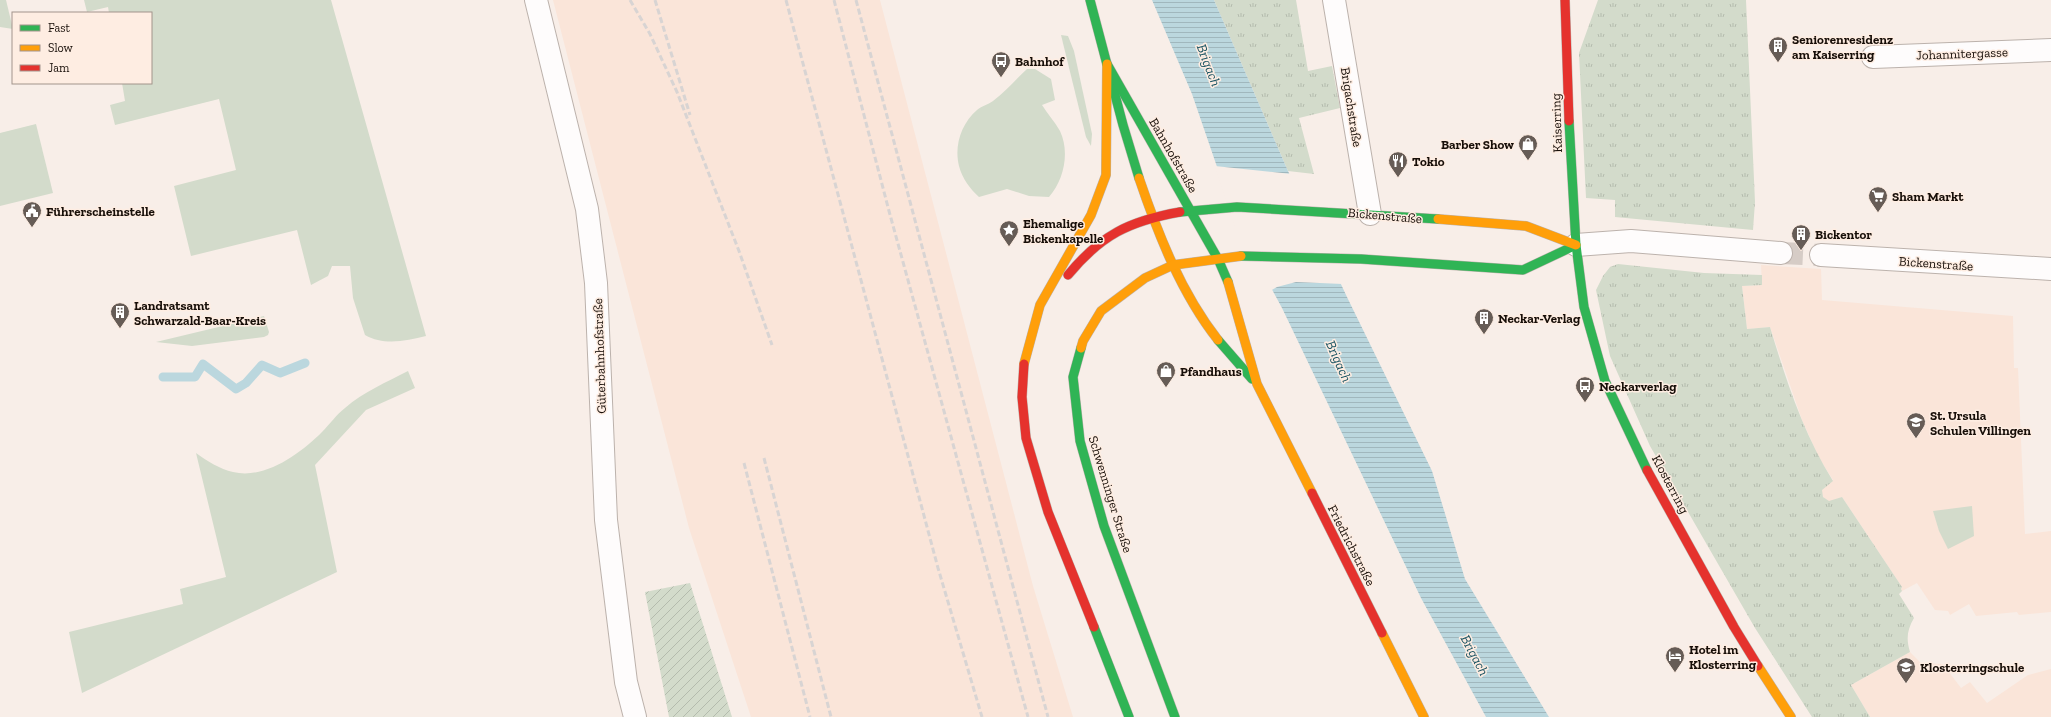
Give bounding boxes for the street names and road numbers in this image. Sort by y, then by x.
street label: Johannitergasse [1916,44,2008,63]
street label: Brigachstraße [1338,66,1365,148]
street label: Kaiserring [1548,93,1565,153]
street label: Bahnhofstraße [1146,115,1201,195]
street label: Bickenstraße [1347,205,1423,226]
street label: Bickenstraße [1898,253,1974,274]
street label: Güterbahnhofstraße [590,298,609,414]
street label: Schwenninger Straße [1086,434,1135,554]
street label: Klosterring [1649,452,1692,516]
street label: Friedrichstraße [1325,502,1378,588]

